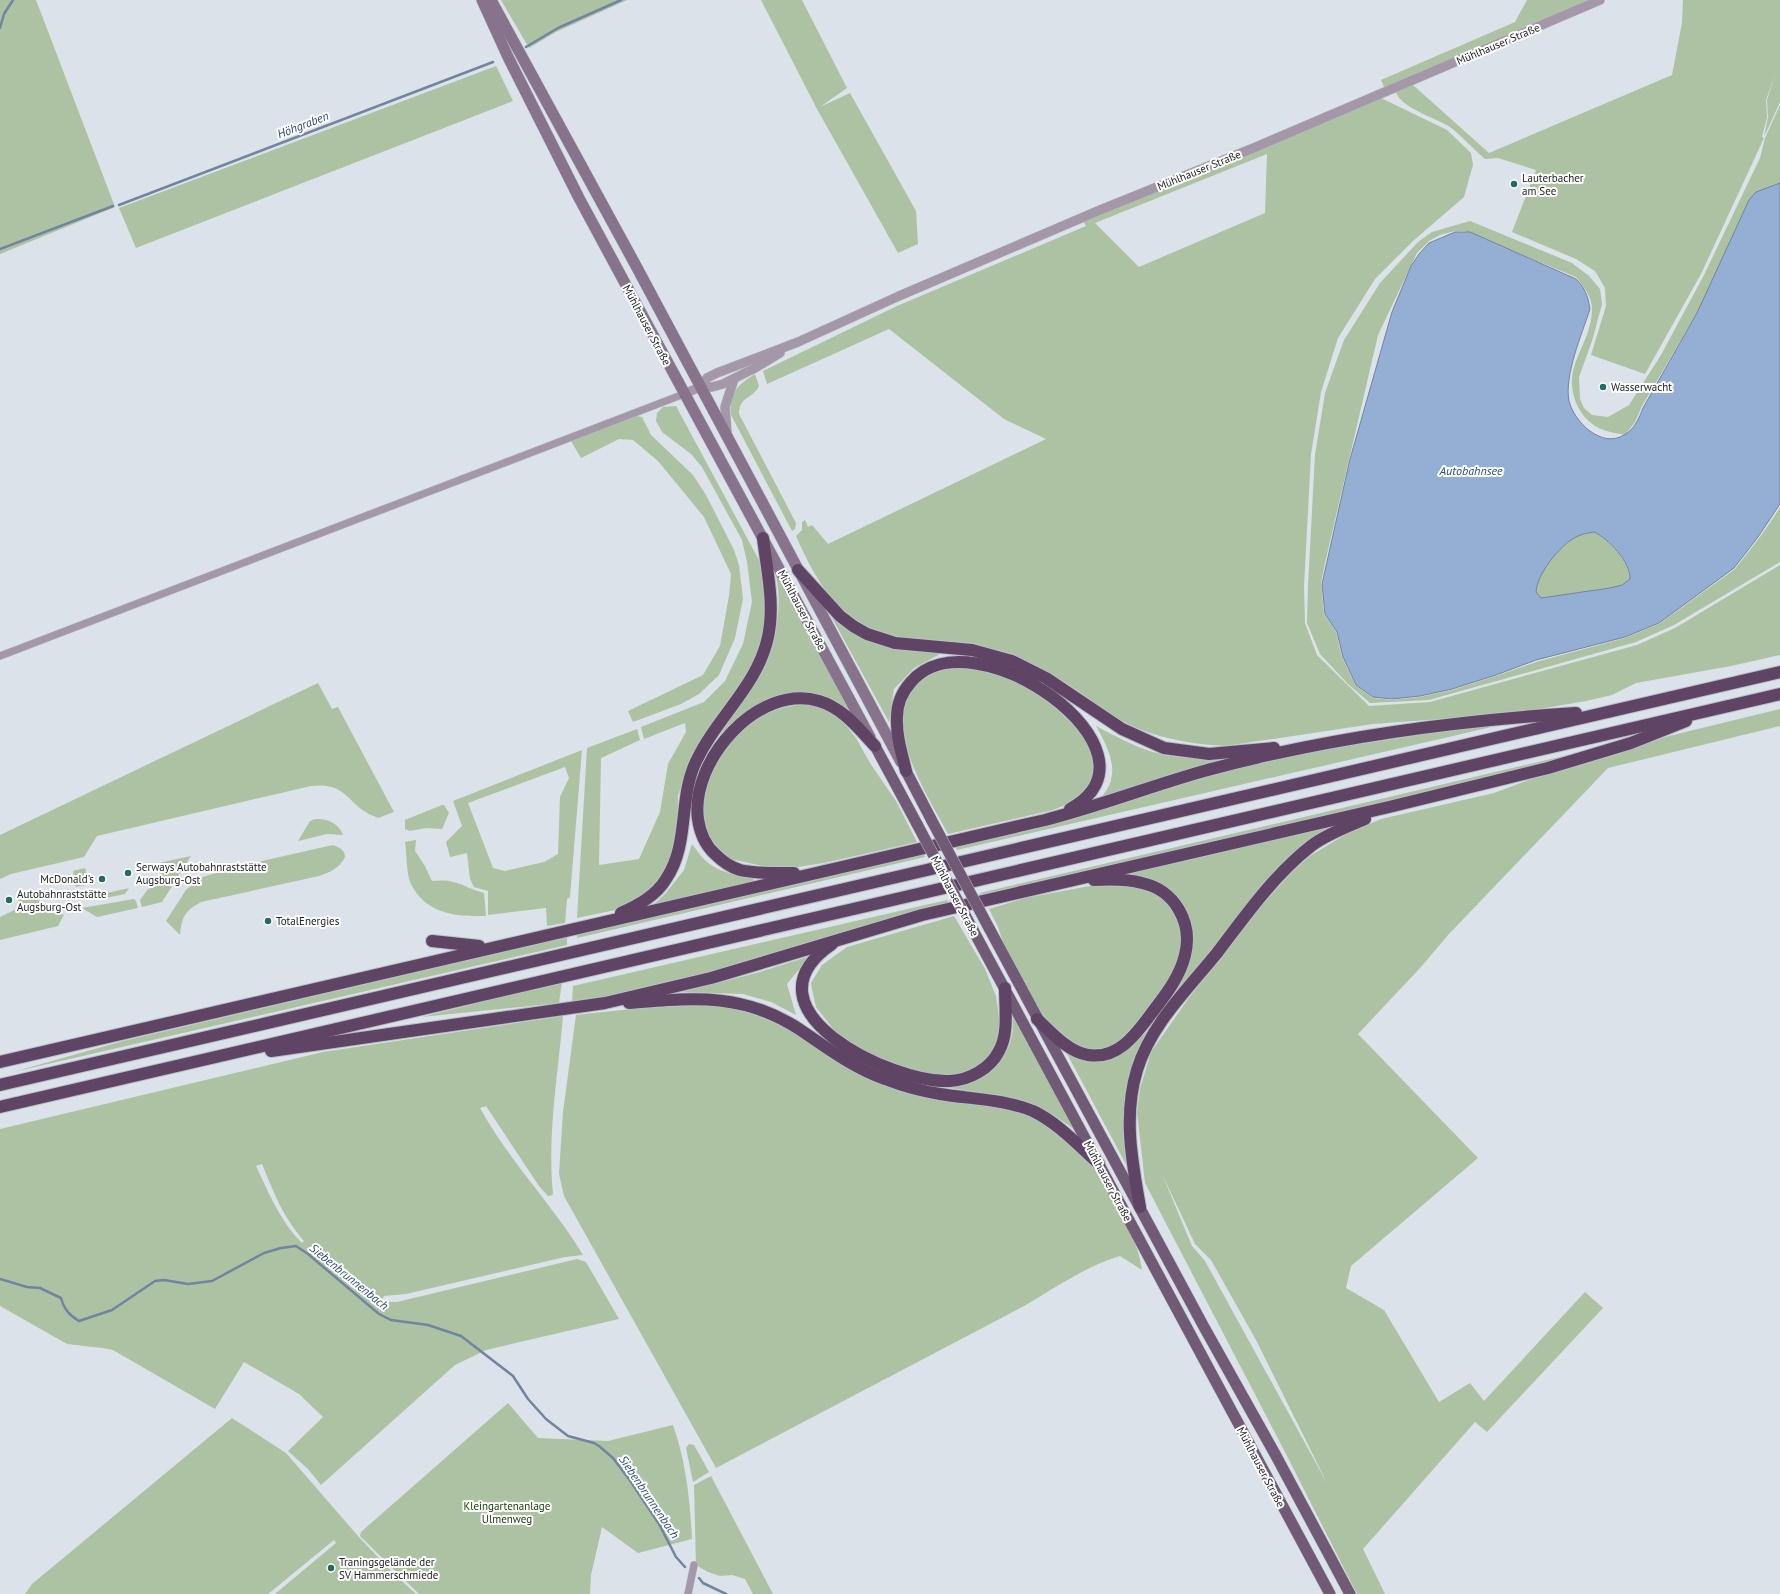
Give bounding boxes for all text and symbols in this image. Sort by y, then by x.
street label: Mühlhauser Straße [1454,20,1542,68]
water label: Höhgraben [275,108,331,141]
street label: Mühlhauser Straße [1155,147,1243,193]
place label: Lauterbacher am See [1522,171,1584,198]
marker: Lauterbacher am See [1509,179,1519,189]
street label: Mühlhauser Straße [620,282,674,368]
place label: Wasserwacht [1611,380,1672,394]
marker: Wasserwacht [1598,382,1608,392]
water label: Autobahnsee [1438,463,1503,478]
street label: Mühlhauser Straße [775,567,829,653]
street label: Mühlhauser Straße [928,853,982,939]
place label: Serways Autobahnraststätte Augsburg-Ost [136,860,267,887]
marker: Serways Autobahnraststätte Augsburg-Ost [123,868,133,878]
place label: McDonald's [40,872,94,886]
marker: McDonald's [97,874,107,884]
place label: Autobahnraststätte Augsburg-Ost [17,887,107,914]
marker: Autobahnraststätte Augsburg-Ost [4,895,14,905]
place label: TotalEnergies [276,914,340,928]
marker: TotalEnergies [263,916,273,926]
street label: Mühlhauser Straße [1081,1138,1135,1224]
water label: Siebenbrunnenbach [307,1240,392,1313]
street label: Mühlhauser Straße [1234,1424,1288,1510]
water label: Siebenbrunnenbach [616,1452,683,1541]
park label: Kleingartenanlage Ulmenweg [464,1499,551,1526]
place label: Traningsgelände der SV Hammerschmiede [339,1555,439,1582]
marker: Traningsgelände der SV Hammerschmiede [326,1563,336,1573]

